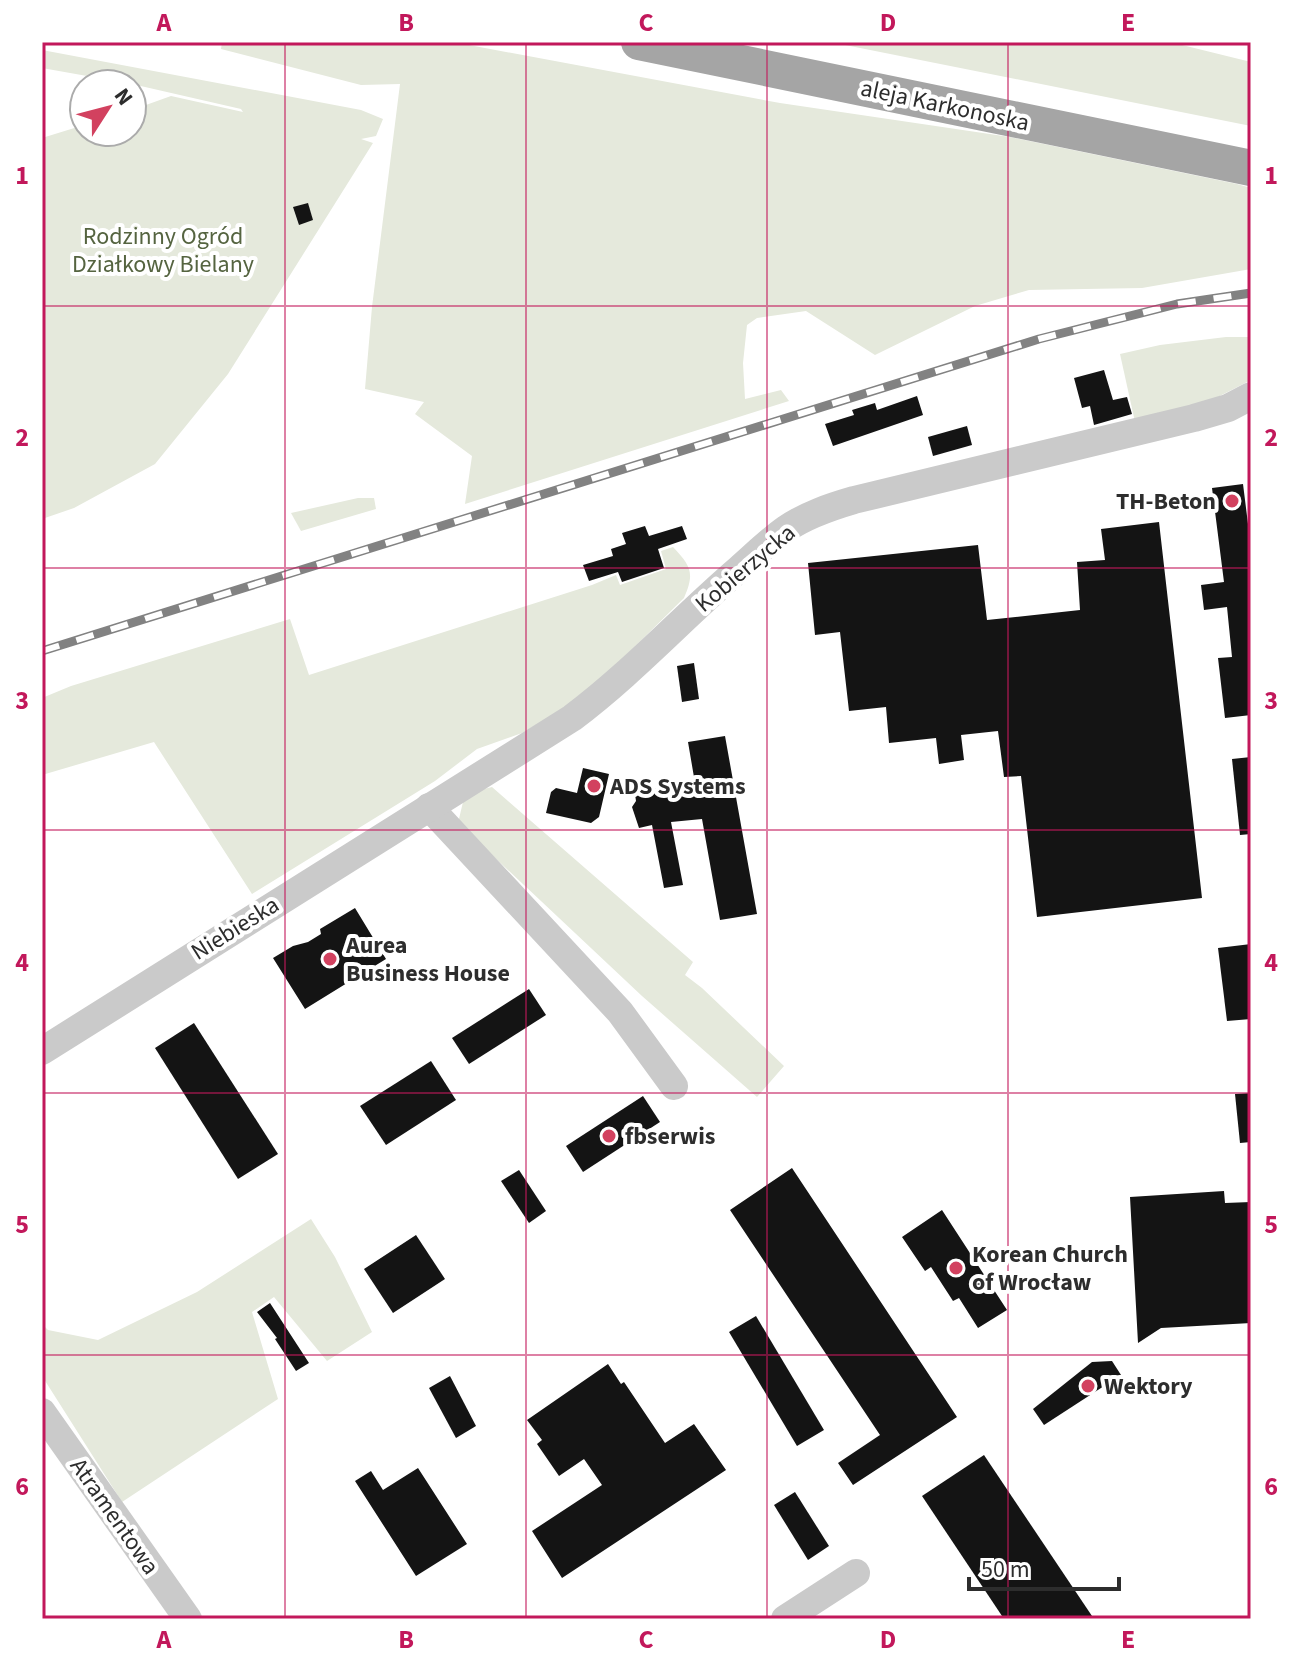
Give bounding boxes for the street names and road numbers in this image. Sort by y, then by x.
street label: aleja Karkonoska [857,71,1032,140]
street label: Kobierzycka [687,516,803,621]
street label: Niebieska [184,888,286,969]
street label: Atramentowa [61,1451,168,1582]

